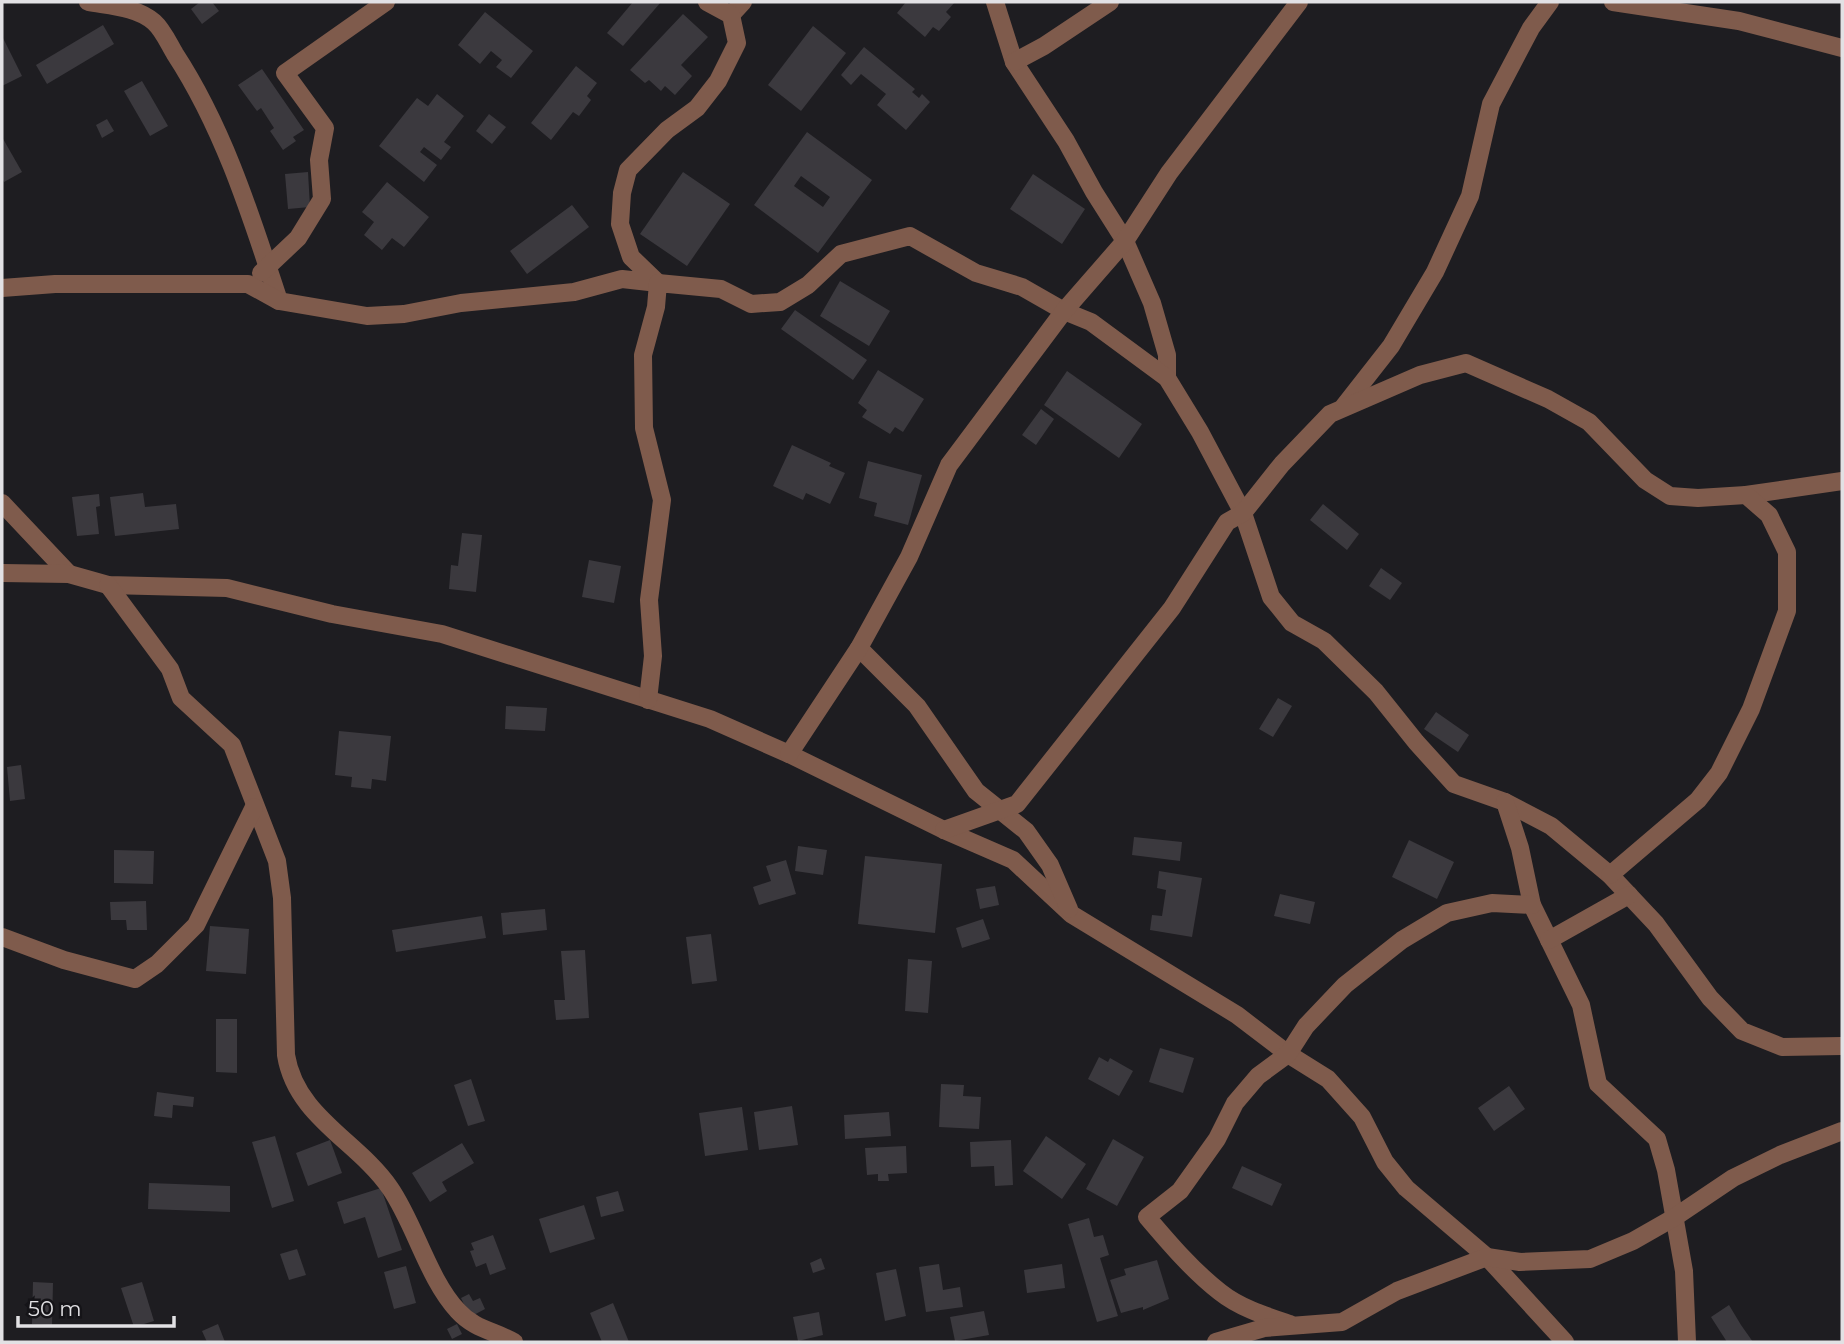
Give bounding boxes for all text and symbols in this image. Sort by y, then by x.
scale bar [18,1284,173,1328]
text: 50 m [28,1296,82,1321]

